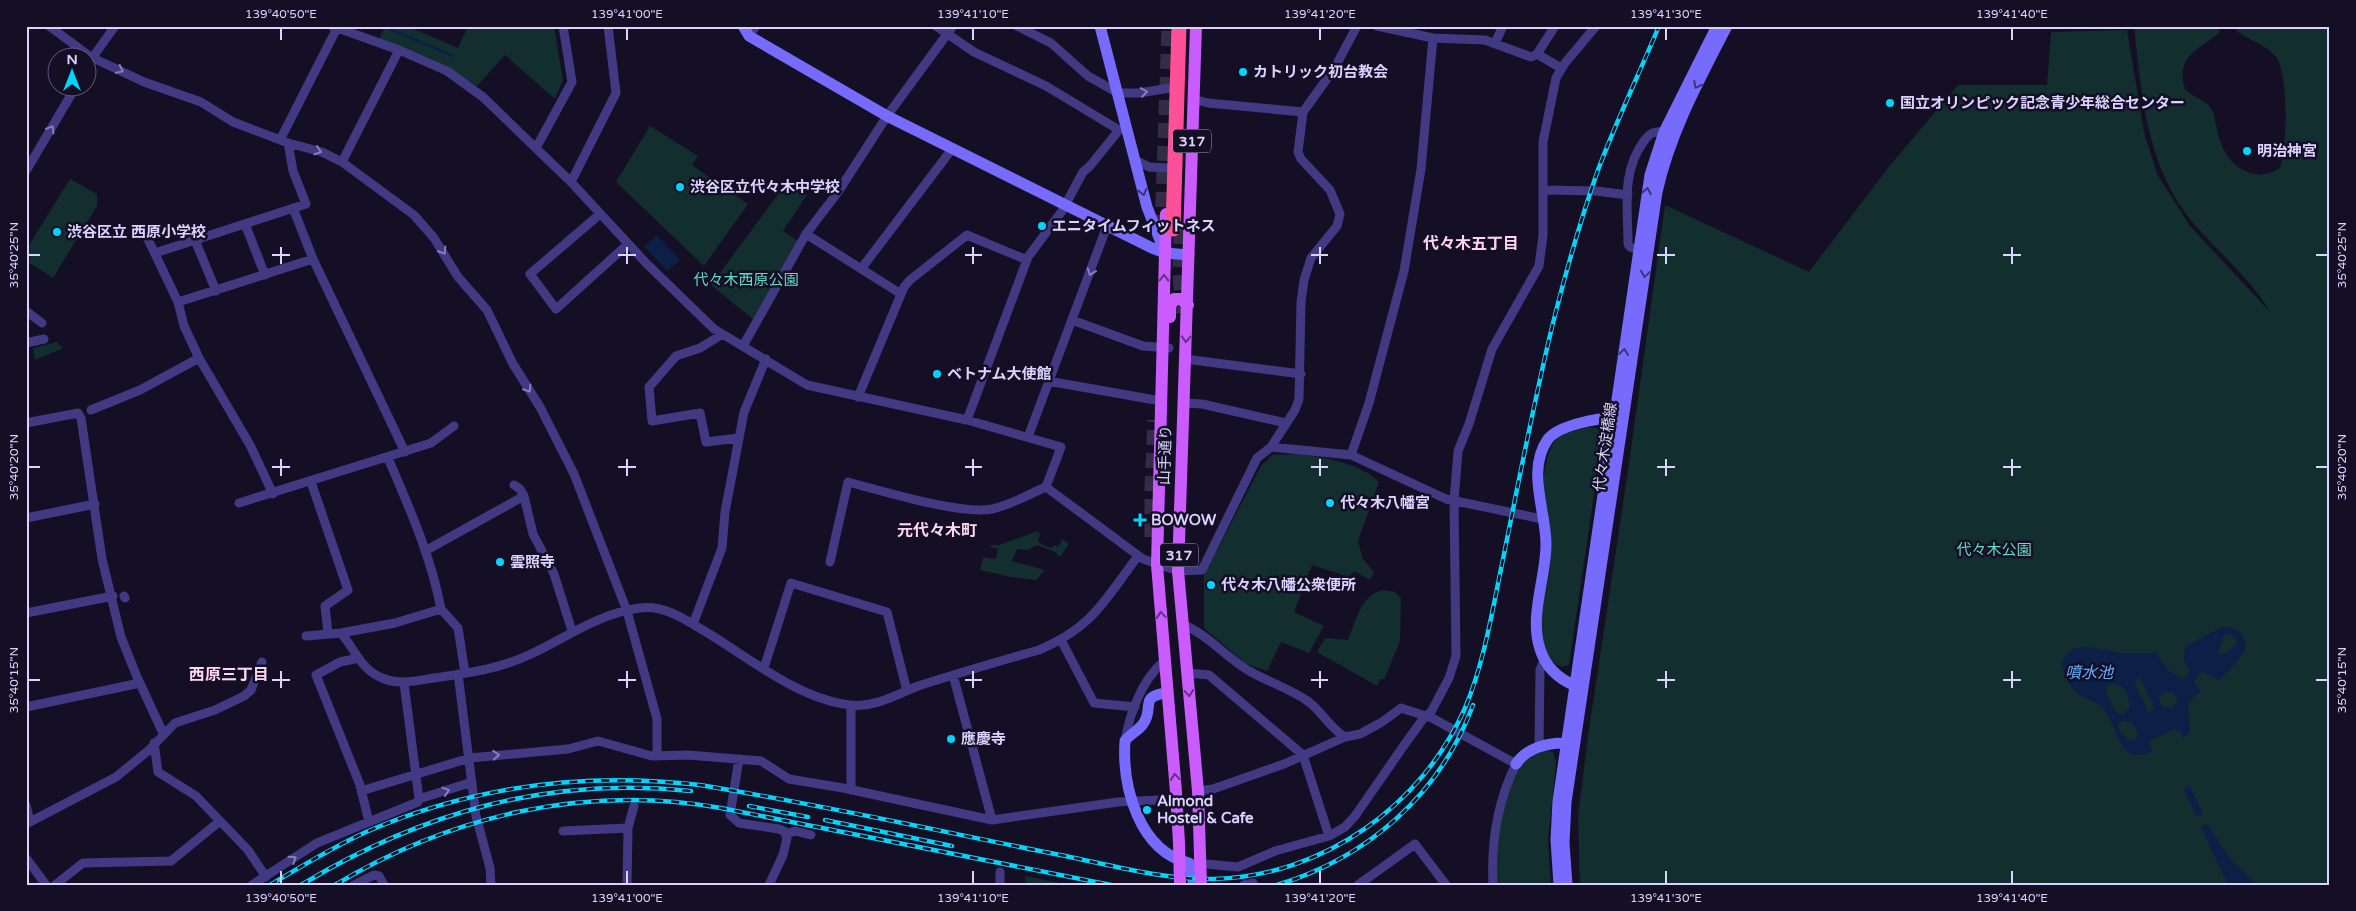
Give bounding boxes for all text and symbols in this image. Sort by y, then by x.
text: 139°40'50"E [245,7,317,21]
text: 139°41'00"E [591,7,663,21]
text: 139°41'10"E [937,7,1009,21]
text: 139°41'20"E [1284,7,1356,21]
text: 139°41'30"E [1630,7,1702,21]
text: 139°41'40"E [1976,7,2048,21]
north arrow [48,48,98,98]
text: N [66,51,78,68]
place label: カトリック初台教会 [1253,63,1388,81]
one-way arrow [114,64,123,74]
marker: カトリック初台教会 [1237,66,1249,78]
one-way arrow [1693,80,1703,89]
one-way arrow [1141,87,1149,98]
place label: 国立オリンピック記念青少年総合センター [1900,94,2185,112]
marker: 国立オリンピック記念青少年総合センター [1884,97,1896,109]
one-way arrow [45,126,55,135]
road number: 317 [1173,130,1211,152]
place label: 明治神宮 [2257,142,2317,160]
marker: 明治神宮 [2241,145,2253,157]
one-way arrow [313,146,322,156]
place label: 渋谷区立代々木中学校 [690,178,840,196]
marker: 渋谷区立代々木中学校 [674,181,686,193]
one-way arrow [1642,187,1652,196]
one-way arrow [1137,188,1148,196]
place label: エニタイムフィットネス [1052,217,1216,235]
marker: エニタイムフィットネス [1036,220,1048,232]
text: 35°40'25"N [7,222,21,288]
text: 35°40'25"N [2335,222,2349,288]
place label: 渋谷区立 西原小学校 [67,223,206,241]
marker: 渋谷区立 西原小学校 [51,226,63,238]
district label: 代々木五丁目 [1423,234,1519,254]
one-way arrow [437,245,446,255]
one-way arrow [1087,267,1097,276]
one-way arrow [1640,270,1651,278]
park label: 代々木西原公園 [693,271,799,289]
one-way arrow [1159,274,1169,282]
one-way arrow [1181,335,1192,343]
one-way arrow [1618,348,1629,356]
place label: ベトナム大使館 [947,365,1052,383]
marker: ベトナム大使館 [931,368,943,380]
one-way arrow [522,383,531,392]
street label: 代々木淀橋線 [1590,401,1620,493]
street label: 山手通り [1155,425,1175,485]
text: 35°40'20"N [7,434,21,500]
text: 35°40'20"N [2335,434,2349,500]
place label: 代々木八幡宮 [1340,494,1430,512]
marker: 代々木八幡宮 [1324,497,1336,509]
place label: BOWOW [1151,511,1217,529]
marker: BOWOW [1133,513,1147,527]
district label: 元代々木町 [897,521,977,541]
park label: 代々木公園 [1956,541,2032,559]
road number: 317 [1160,544,1198,566]
place label: 雲照寺 [510,553,555,571]
marker: 雲照寺 [494,556,506,568]
place label: 代々木八幡公衆便所 [1221,576,1356,594]
marker: 代々木八幡公衆便所 [1205,579,1217,591]
one-way arrow [1155,611,1166,619]
text: 35°40'15"N [7,647,21,713]
text: 35°40'15"N [2335,647,2349,713]
water label: 噴水池 [2065,663,2115,683]
district label: 西原三丁目 [189,665,269,685]
one-way arrow [1183,689,1194,697]
place label: 應慶寺 [961,730,1006,748]
marker: 應慶寺 [945,733,957,745]
one-way arrow [492,750,500,761]
one-way arrow [1170,773,1181,781]
one-way arrow [441,786,450,796]
place label: Almond Hostel & Cafe [1157,792,1254,827]
marker: Almond Hostel & Cafe [1141,804,1153,816]
one-way arrow [288,856,297,865]
text: 139°40'50"E [245,891,317,905]
text: 139°41'00"E [591,891,663,905]
text: 139°41'10"E [937,891,1009,905]
text: 139°41'20"E [1284,891,1356,905]
text: 139°41'30"E [1630,891,1702,905]
text: 139°41'40"E [1976,891,2048,905]

